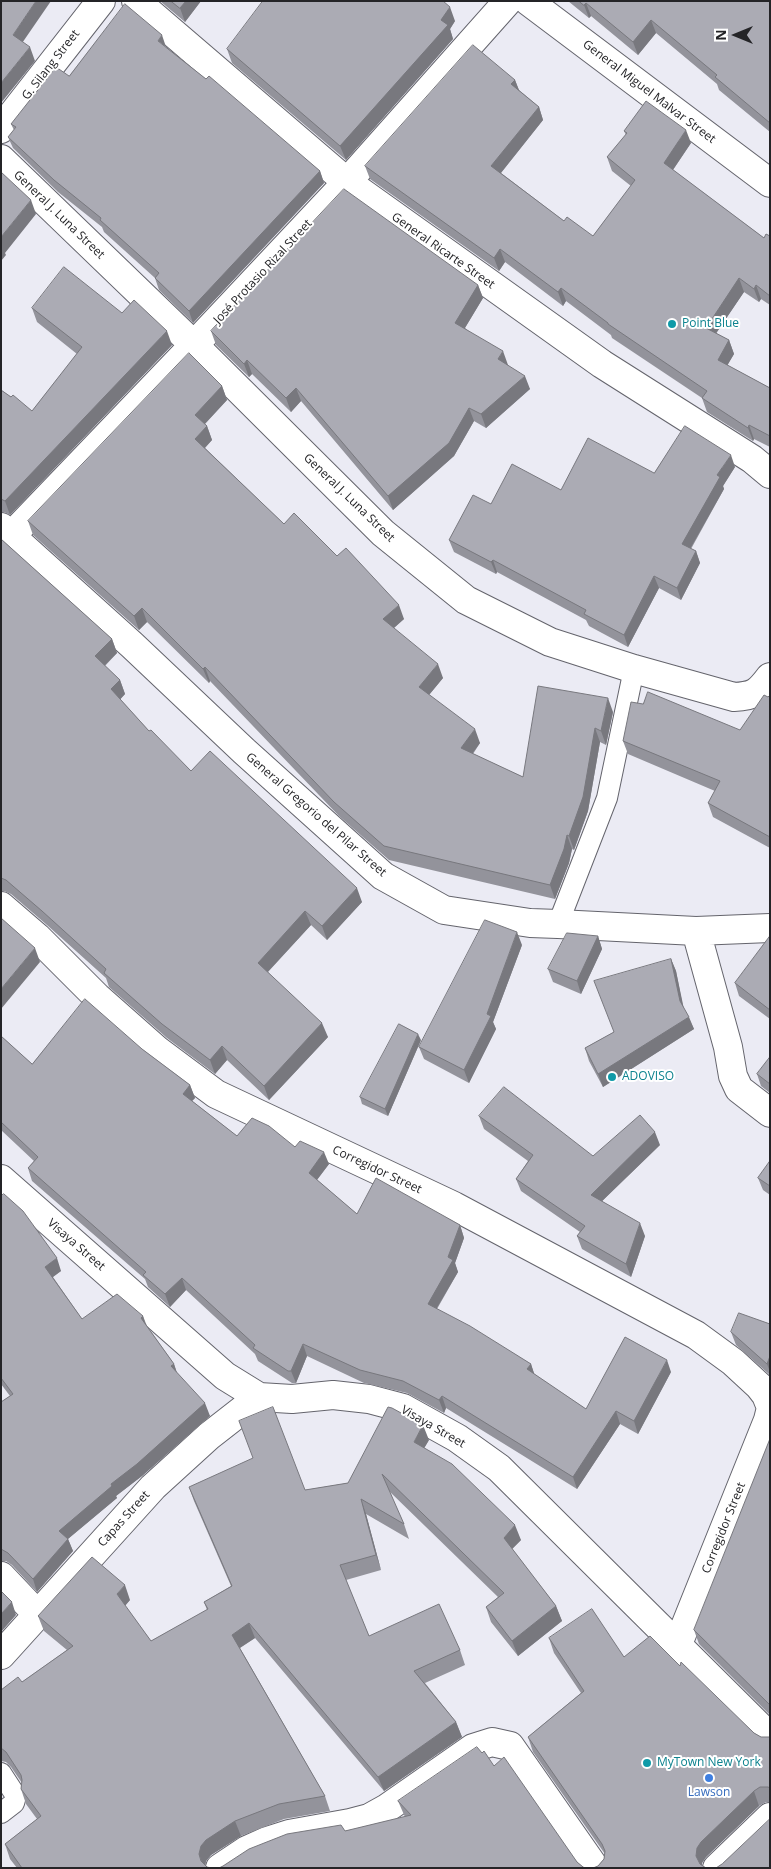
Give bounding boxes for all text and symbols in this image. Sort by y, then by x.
north arrow [711,10,761,60]
street label: G. Silang Street [19,27,83,103]
text: N [711,29,730,41]
street label: General Miguel Malvar Street [580,37,718,147]
street label: General J. Luna Street [10,168,108,262]
street label: General Ricarte Street [389,210,497,292]
street label: José Protasio Rizal Street [211,217,315,327]
place label: Point Blue [682,317,739,331]
marker: Point Blue [666,318,678,330]
street label: General J. Luna Street [300,451,398,545]
street label: General Gregorio del Pilar Street [243,750,389,880]
place label: ADOVISO [622,1070,674,1084]
marker: ADOVISO [606,1071,618,1083]
street label: Corregidor Street [330,1143,424,1197]
street label: Visaya Street [44,1216,108,1274]
street label: Visaya Street [398,1403,468,1451]
street label: Corregidor Street [699,1480,749,1576]
street label: Capas Street [95,1488,153,1550]
place label: MyTown New York [657,1756,761,1770]
marker: MyTown New York [641,1757,653,1769]
marker: Lawson [703,1772,715,1784]
place label: Lawson [688,1786,730,1800]

